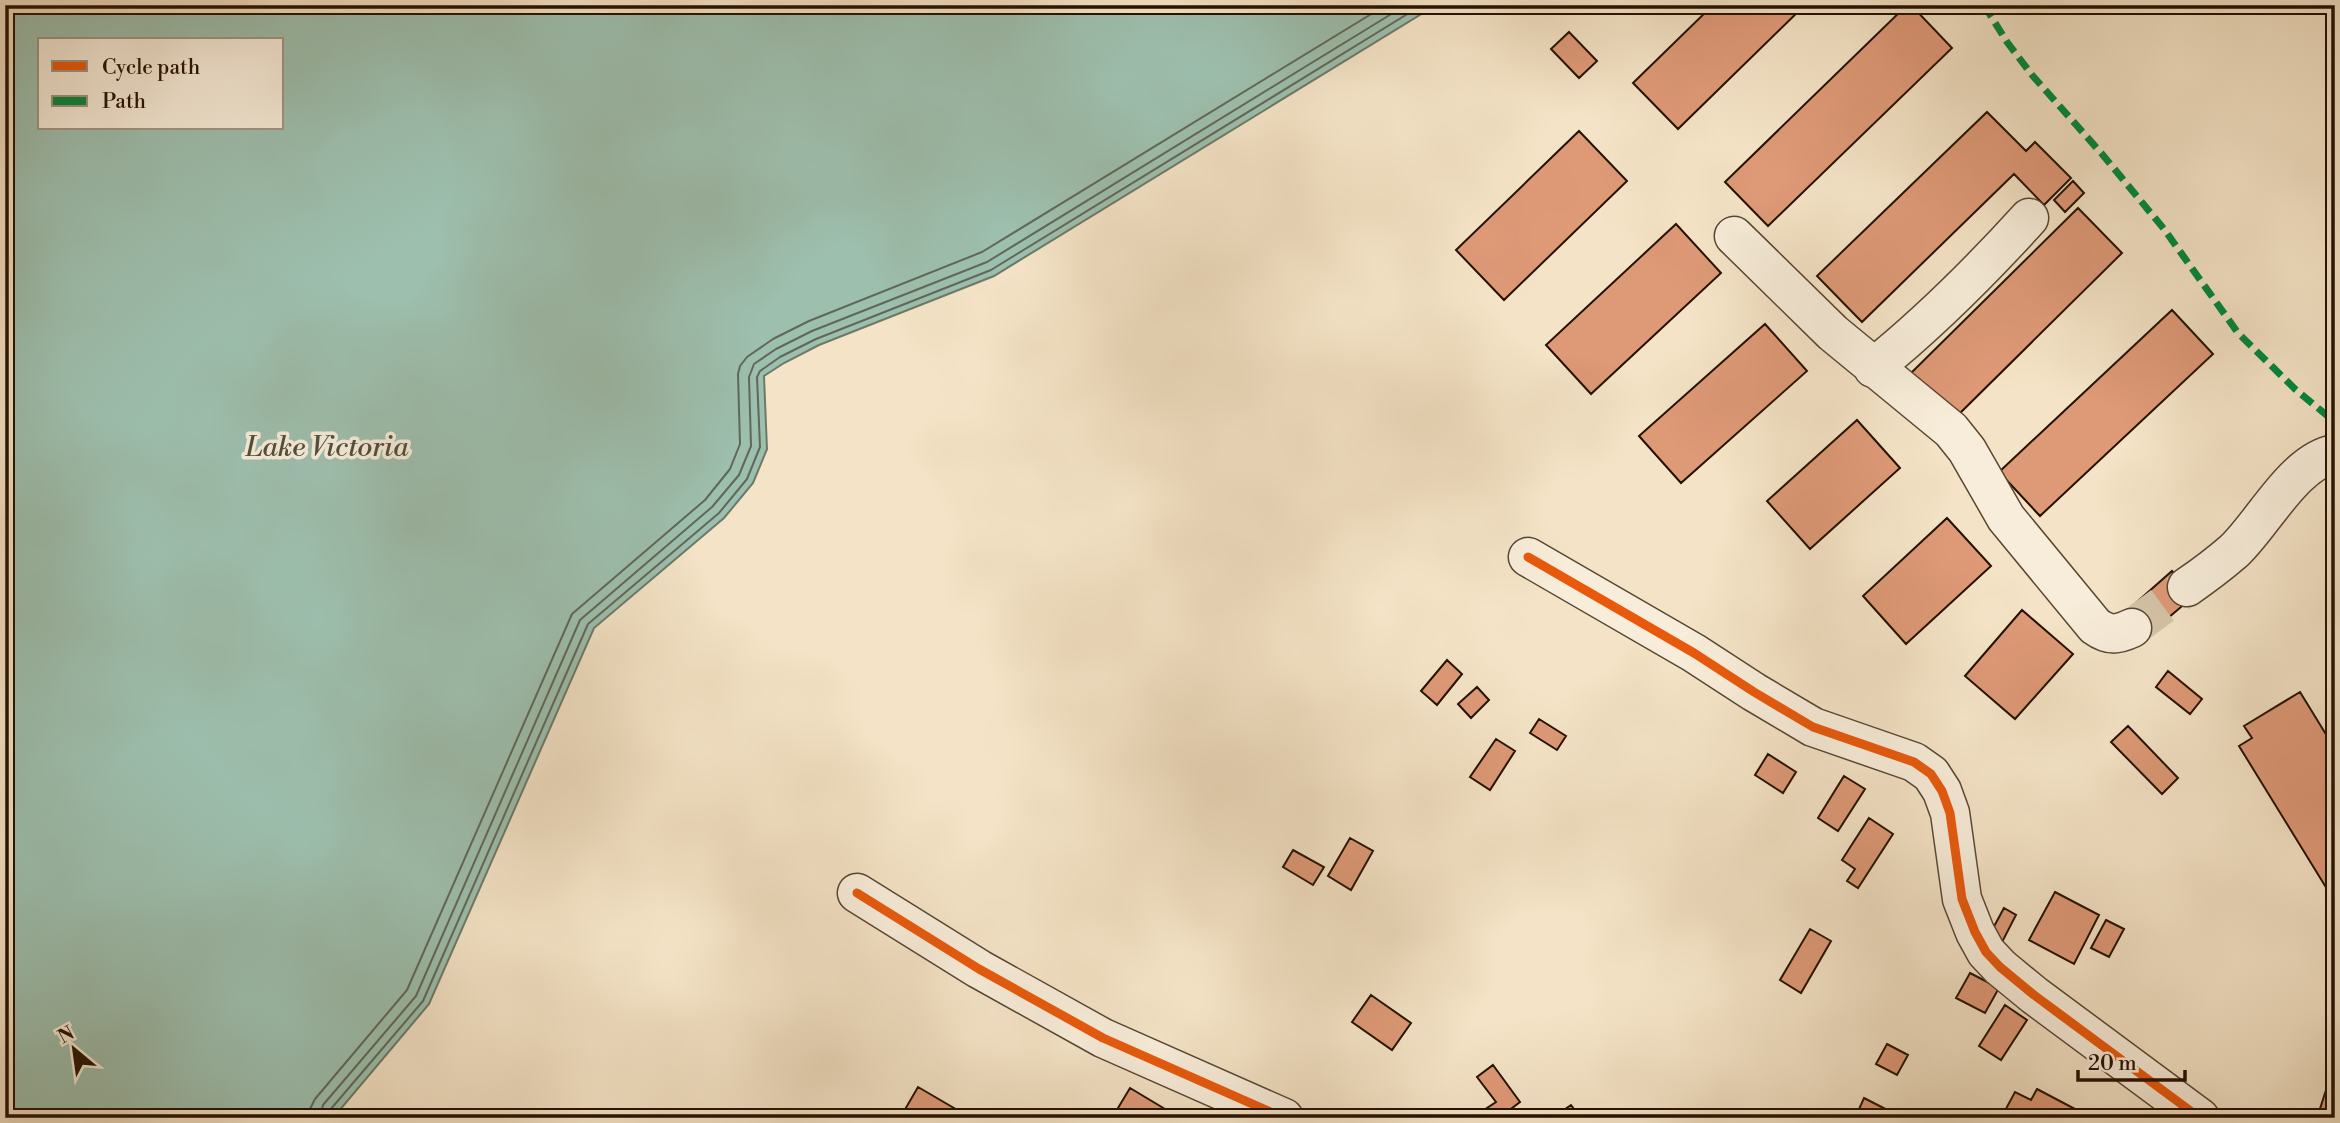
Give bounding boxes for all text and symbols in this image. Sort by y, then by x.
legend [38,38,284,130]
text: Cycle path [102,55,201,81]
text: Path [102,89,147,115]
water label: Lake Victoria [244,430,409,465]
north arrow [38,1014,108,1084]
text: N [54,1021,79,1049]
scale bar [2078,1039,2184,1083]
text: 20 m [2088,1051,2137,1077]

